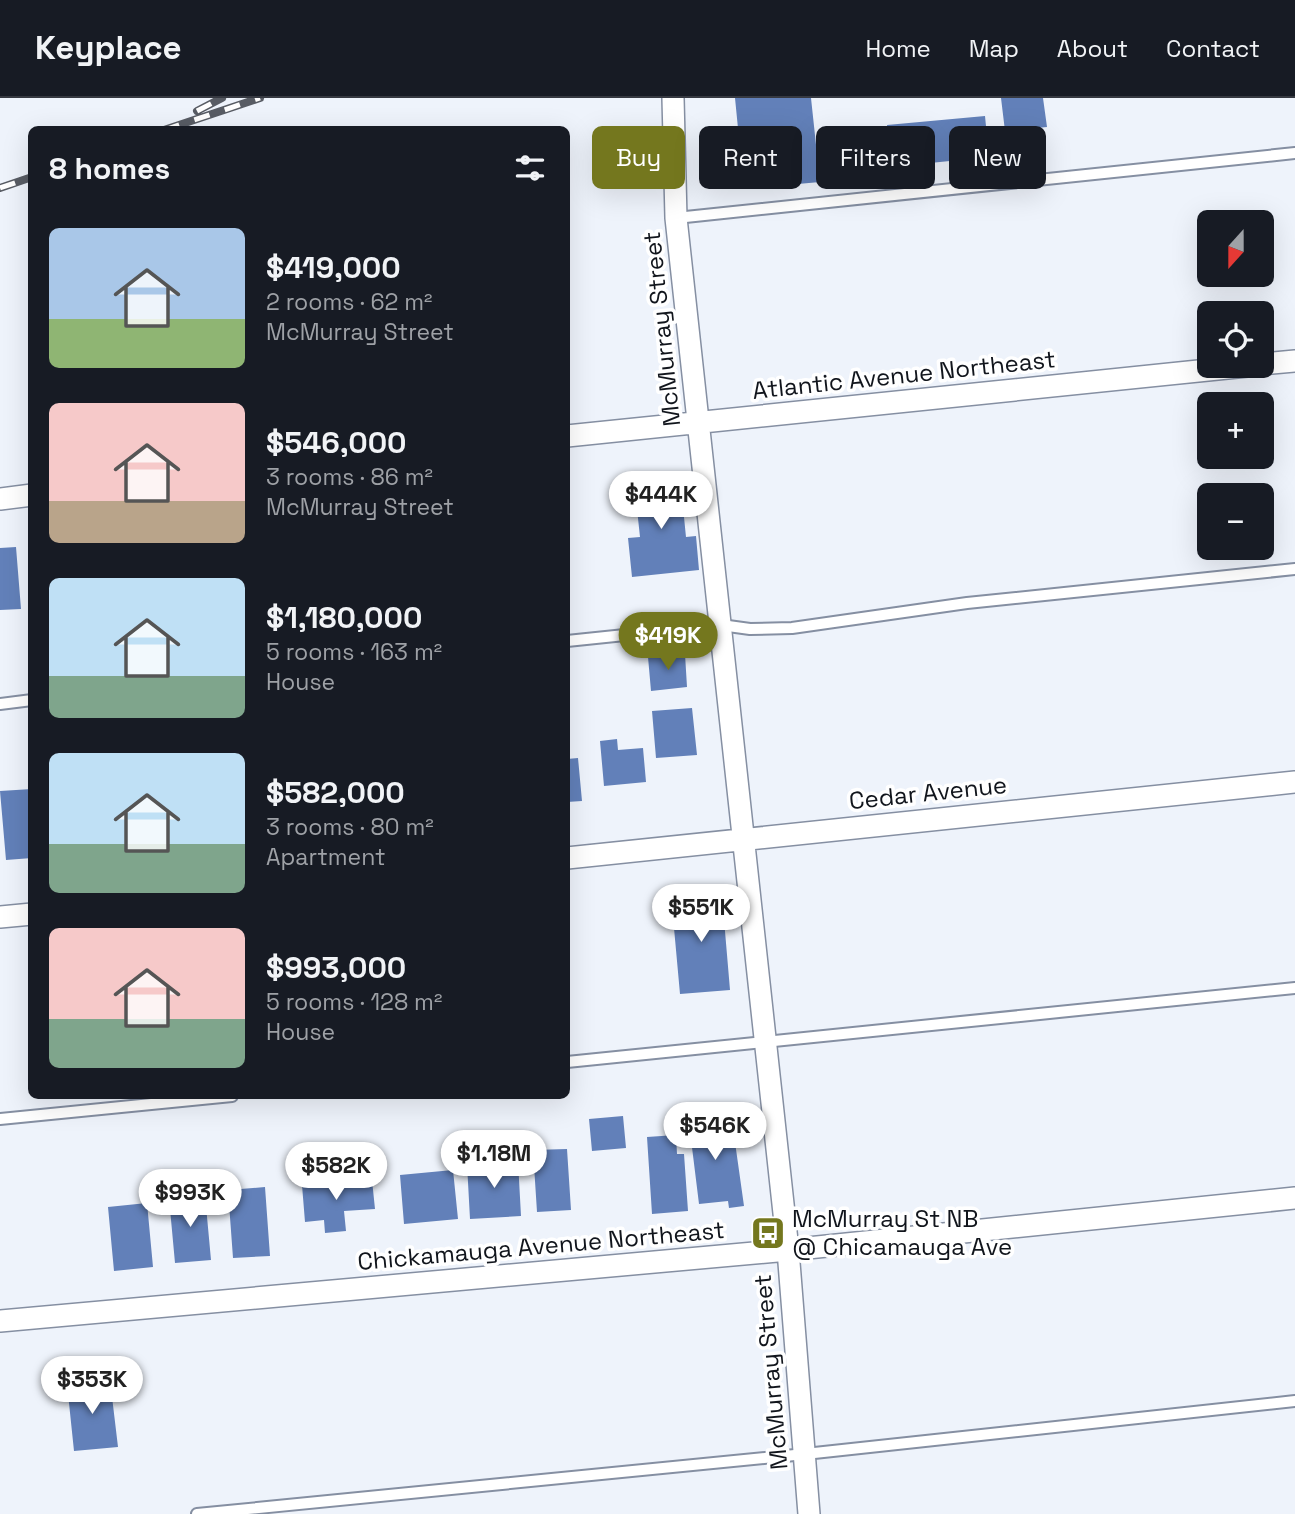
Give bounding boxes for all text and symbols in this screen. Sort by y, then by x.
text: Keyplace [35,27,182,69]
text: Home [865,33,931,64]
text: Map [969,33,1019,64]
text: About [1057,33,1128,64]
text: Contact [1166,33,1260,64]
chip: Buy [592,126,685,189]
chip: Rent [699,126,802,189]
chip: Filters [816,126,935,189]
chip: New [949,126,1046,189]
text: 8 homes [49,149,170,188]
icon: filters [511,149,549,187]
north arrow [1197,210,1274,287]
map controls [1197,210,1274,560]
street label: McMurray Street [636,230,687,428]
text: $419,000 [266,248,401,287]
icon: home [105,256,189,340]
text: 2 rooms · 62 m² [266,287,432,317]
button: locate [1197,301,1274,378]
text: McMurray Street [266,317,454,347]
street label: Atlantic Avenue Northeast [751,343,1057,406]
button: + [1197,392,1274,469]
text: $546,000 [266,423,407,462]
icon: home [105,431,189,515]
text: 3 rooms · 86 m² [266,462,433,492]
pin: $444K [612,472,710,531]
text: $444K [625,479,697,509]
button: − [1197,483,1274,560]
text: McMurray Street [266,492,454,522]
text: $1,180,000 [266,598,422,637]
icon: home [105,606,189,690]
pin: $419K [619,612,717,672]
text: $419K [635,620,701,650]
text: 5 rooms · 163 m² [266,637,442,667]
text: House [266,667,335,697]
street label: Cedar Avenue [847,769,1008,816]
text: $582,000 [266,773,405,812]
icon: home [105,781,189,865]
text: 3 rooms · 80 m² [266,812,434,842]
text: Apartment [266,842,386,872]
pin: $551K [652,884,750,944]
text: $551K [668,892,734,922]
text: $993,000 [266,948,406,987]
icon: home [105,956,189,1040]
text: 5 rooms · 128 m² [266,987,442,1017]
text: House [266,1017,335,1047]
pin: $546K [666,1102,764,1162]
text: $546K [680,1110,750,1140]
pin: $1.18M [437,1130,551,1190]
text: $1.18M [457,1138,531,1168]
pin: $582K [287,1142,385,1202]
text: $582K [301,1150,371,1180]
pin: $993K [141,1170,239,1229]
text: $993K [155,1177,225,1207]
place label: McMurray St NB @ Chicamauga Ave [792,1203,1012,1262]
street label: Chickamauga Avenue Northeast [356,1214,726,1277]
bus stop icon: McMurray St NB @ Chicamauga Ave [749,1214,787,1252]
street label: McMurray Street [747,1273,794,1471]
pin: $353K [43,1356,141,1416]
text: $353K [57,1364,127,1394]

